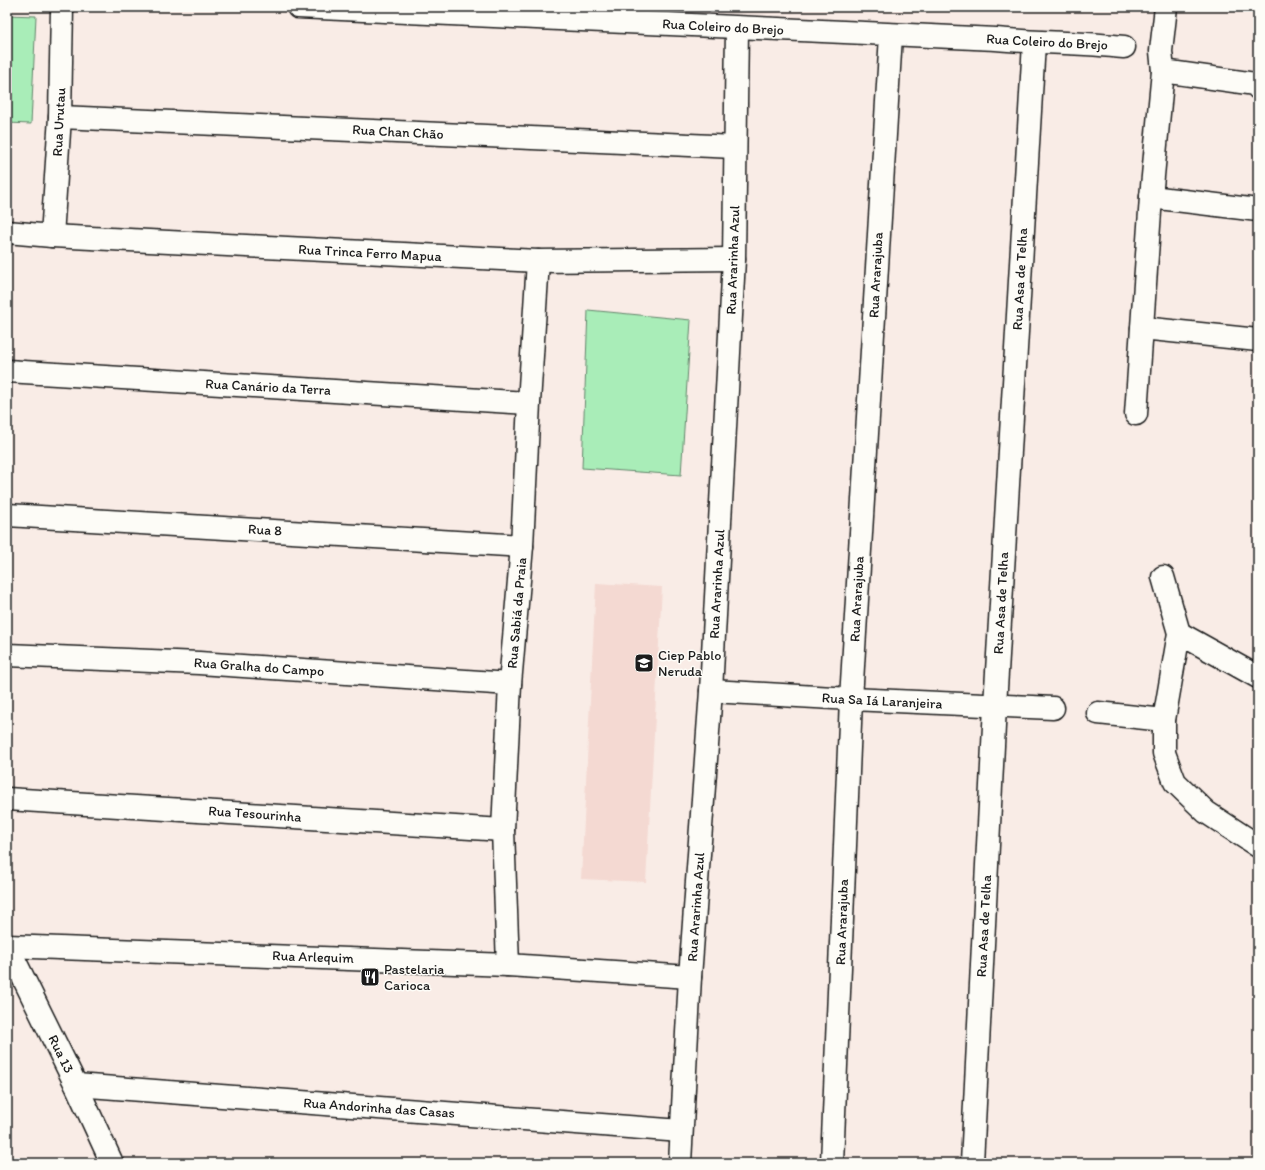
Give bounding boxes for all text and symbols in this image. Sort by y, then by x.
street label: Rua Coleiro do Brejo [662,15,784,39]
street label: Rua Coleiro do Brejo [986,30,1108,54]
street label: Rua Urutau [49,87,69,157]
street label: Rua Chan Chão [352,121,444,143]
street label: Rua Ararinha Azul [723,205,743,315]
street label: Rua Asa de Telha [1009,227,1031,331]
street label: Rua Ararajuba [865,231,887,319]
street label: Rua Trinca Ferro Mapua [298,241,443,265]
street label: Rua Canário da Terra [205,375,331,399]
street label: Rua 8 [248,521,283,539]
street label: Rua Ararinha Azul [706,529,728,639]
street label: Rua Asa de Telha [990,551,1012,655]
street label: Rua Ararajuba [846,555,868,643]
street label: Rua Sabiá da Praia [504,557,530,669]
place label: Ciep Pablo Neruda [658,647,721,680]
school or university icon: Ciep Pablo Neruda [633,652,655,674]
street label: Rua Gralha do Campo [193,654,325,680]
street label: Rua Sa Iá Laranjeira [821,689,943,713]
street label: Rua Tesourinha [208,802,303,826]
street label: Rua Ararinha Azul [684,852,708,962]
street label: Rua Asa de Telha [973,874,995,978]
street label: Rua Ararajuba [832,878,852,965]
street label: Rua Arlequim [272,947,354,967]
place label: Pastelaria Carioca [384,961,444,994]
restaurant icon: Pastelaria Carioca [359,966,381,988]
street label: Rua 13 [45,1032,78,1076]
street label: Rua Andorinha das Casas [303,1094,455,1122]

